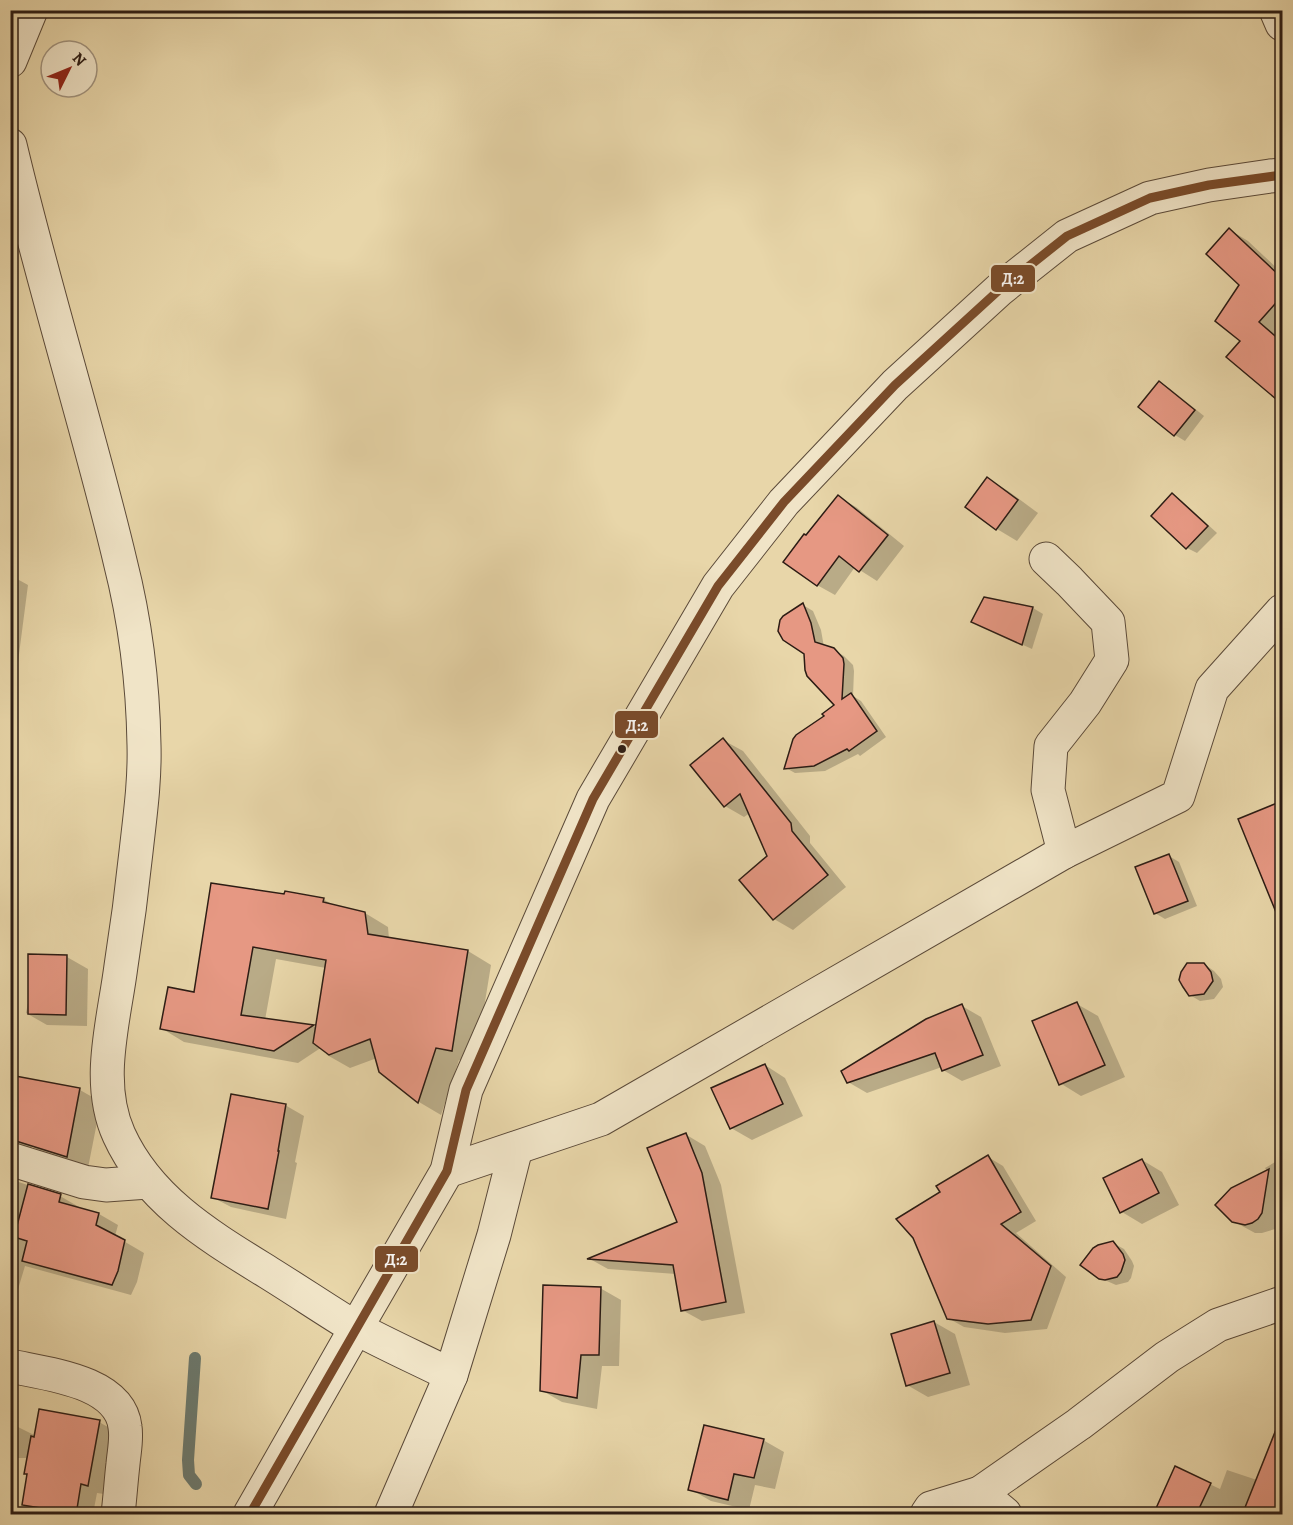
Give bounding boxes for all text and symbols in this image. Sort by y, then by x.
north arrow [39,39,99,99]
text: N [67,48,91,71]
line badge: Д:2 [990,264,1036,293]
text: Д:2 [1002,268,1025,290]
line badge: Д:2 [614,710,659,739]
text: Д:2 [626,715,649,737]
unlabelled marker [616,743,628,755]
line badge: Д:2 [374,1245,419,1273]
text: Д:2 [385,1249,408,1271]

